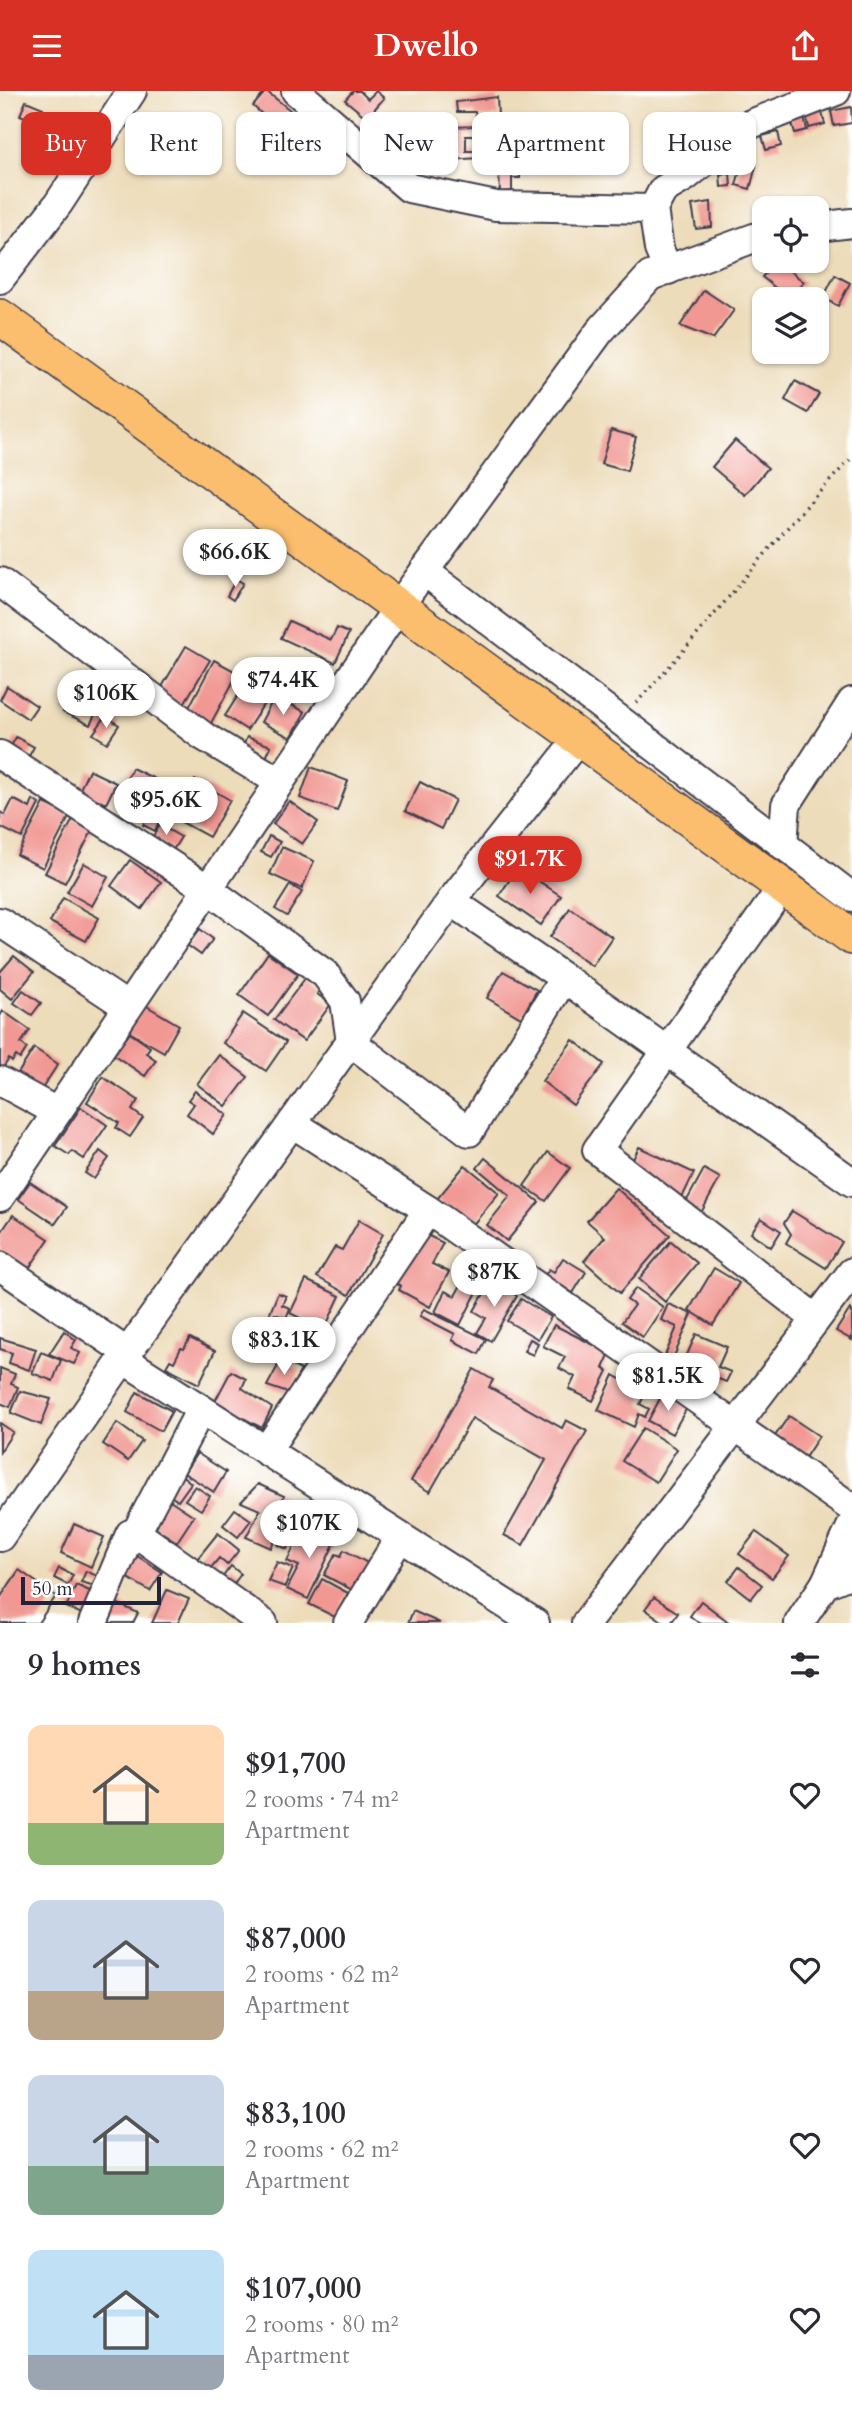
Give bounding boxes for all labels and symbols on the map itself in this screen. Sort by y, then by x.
pin: $66.6K [178,529,292,589]
pin: $74.4K [226,657,340,717]
pin: $106K [57,671,155,730]
pin: $95.6K [109,777,223,837]
pin: $91.7K [473,837,587,896]
pin: $87K [453,1249,535,1309]
pin: $83.1K [227,1317,341,1377]
pin: $81.5K [611,1353,725,1413]
pin: $107K [260,1501,358,1560]
scale bar [21,1574,161,1606]

